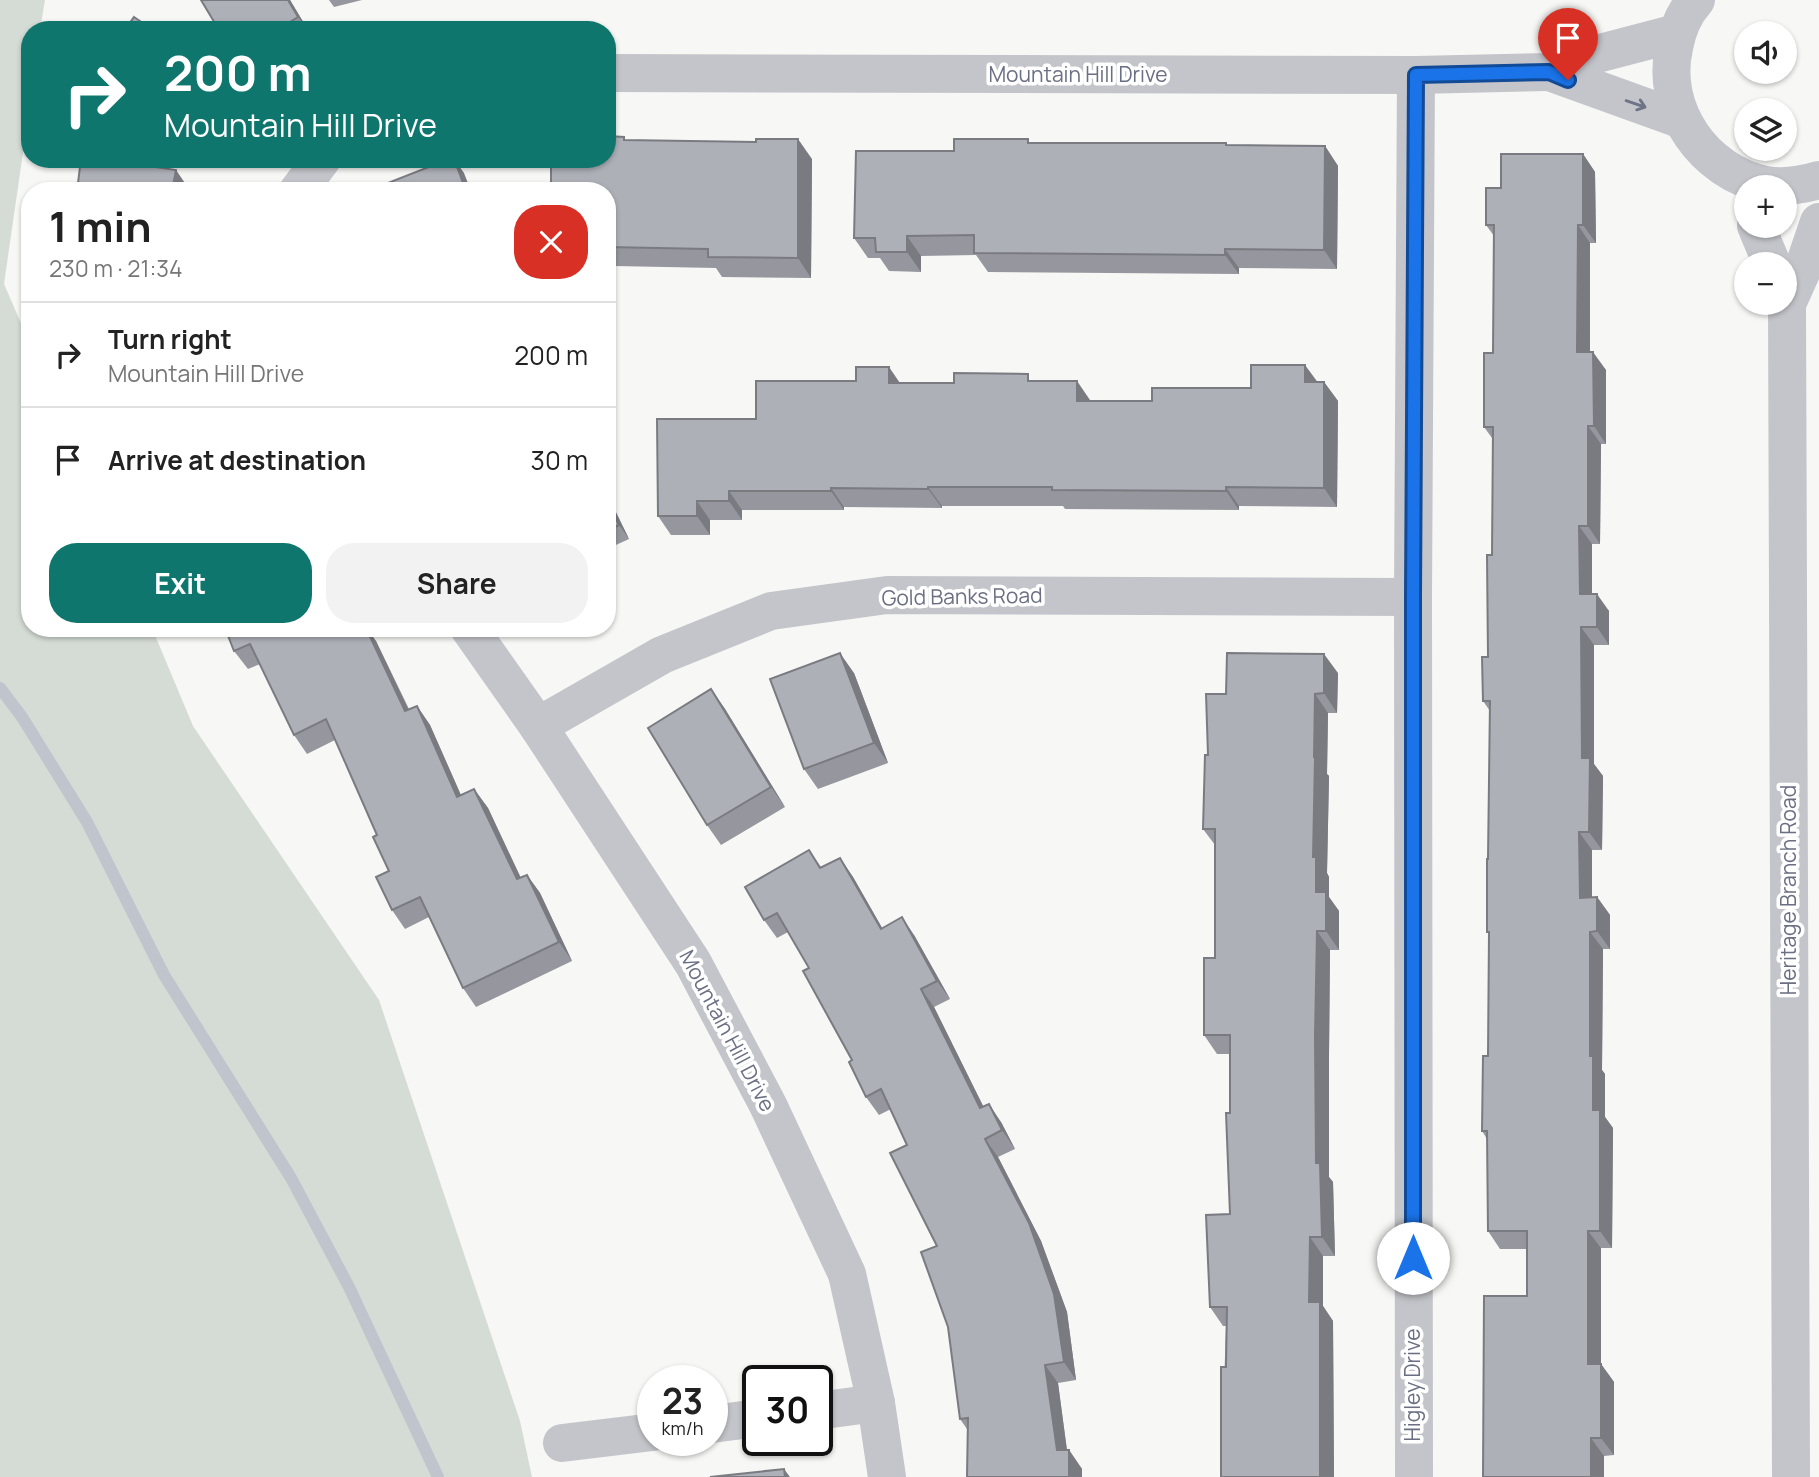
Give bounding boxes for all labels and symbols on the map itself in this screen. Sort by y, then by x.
pin [1538,8,1598,80]
street label: Mountain Hill Drive [988,60,1168,88]
one-way arrow [1625,99,1647,111]
street label: Gold Banks Road [881,581,1043,611]
street label: Heritage Branch Road [1774,785,1802,995]
street label: Mountain Hill Drive [673,945,782,1116]
position arrow [1376,1221,1450,1295]
street label: Higley Drive [1398,1328,1426,1442]
speed limit sign: 30 [742,1365,833,1456]

